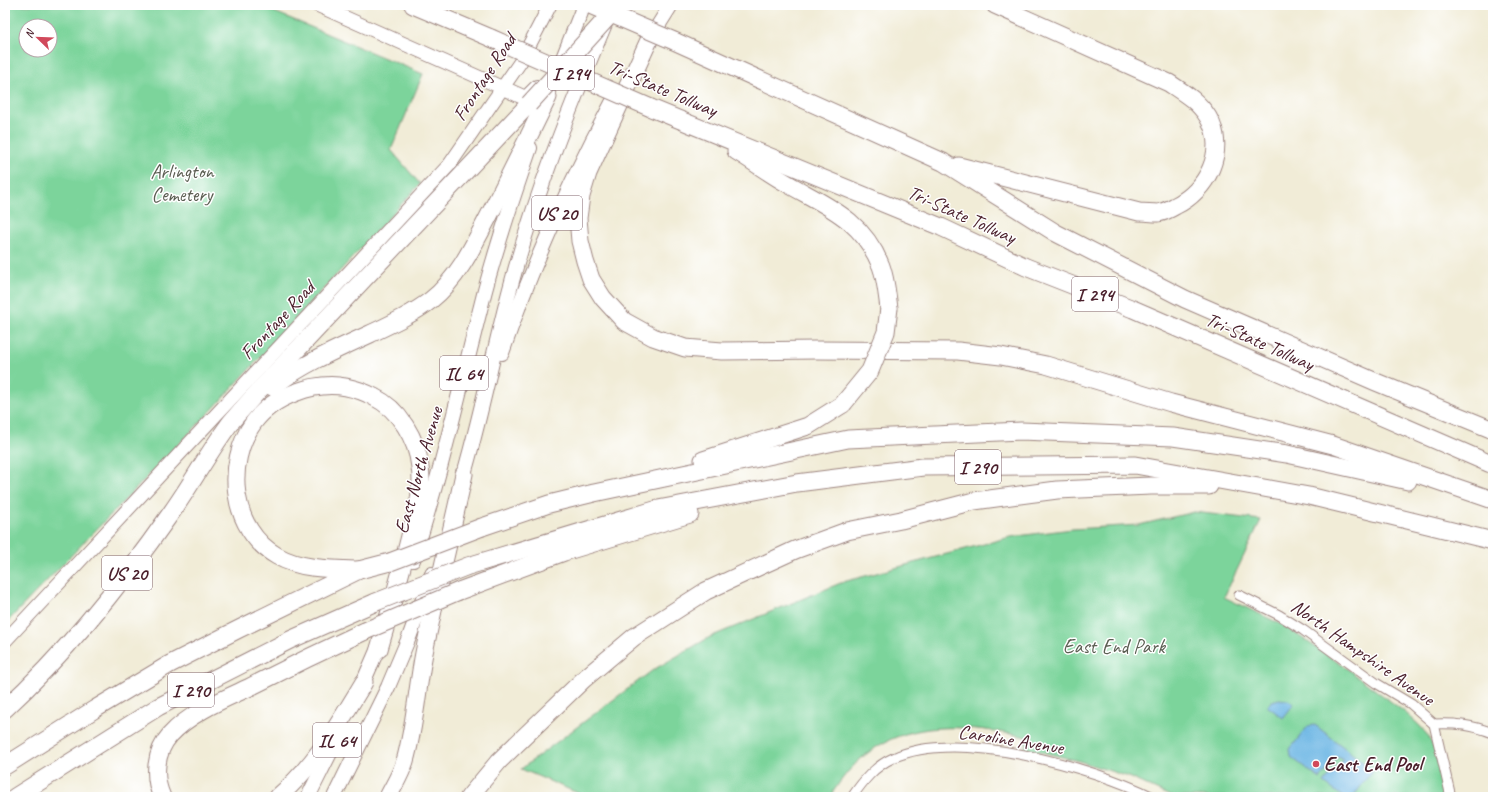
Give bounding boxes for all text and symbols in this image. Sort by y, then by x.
north arrow [18,18,58,58]
text: N [21,26,37,40]
street label: Frontage Road [447,26,523,125]
street label: Tri-State Tollway [605,54,723,123]
road number: I 294 [548,56,594,90]
park label: Arlington Cemetery [151,159,215,207]
street label: Tri-State Tollway [904,180,1022,250]
road number: US 20 [532,196,582,230]
street label: Frontage Road [235,273,322,365]
road number: I 294 [1072,277,1118,311]
street label: Tri-State Tollway [1202,307,1320,377]
road number: IL 64 [440,356,488,390]
street label: East North Avenue [388,403,449,536]
road number: I 290 [955,450,1001,484]
road number: US 20 [102,556,152,590]
street label: North Hampshire Avenue [1286,594,1440,712]
park label: East End Park [1063,634,1167,659]
road number: I 290 [168,673,214,707]
street label: Caroline Avenue [957,719,1067,760]
road number: IL 64 [313,723,361,757]
place label: East End Pool [1324,752,1425,777]
marker: East End Pool [1311,759,1321,769]

